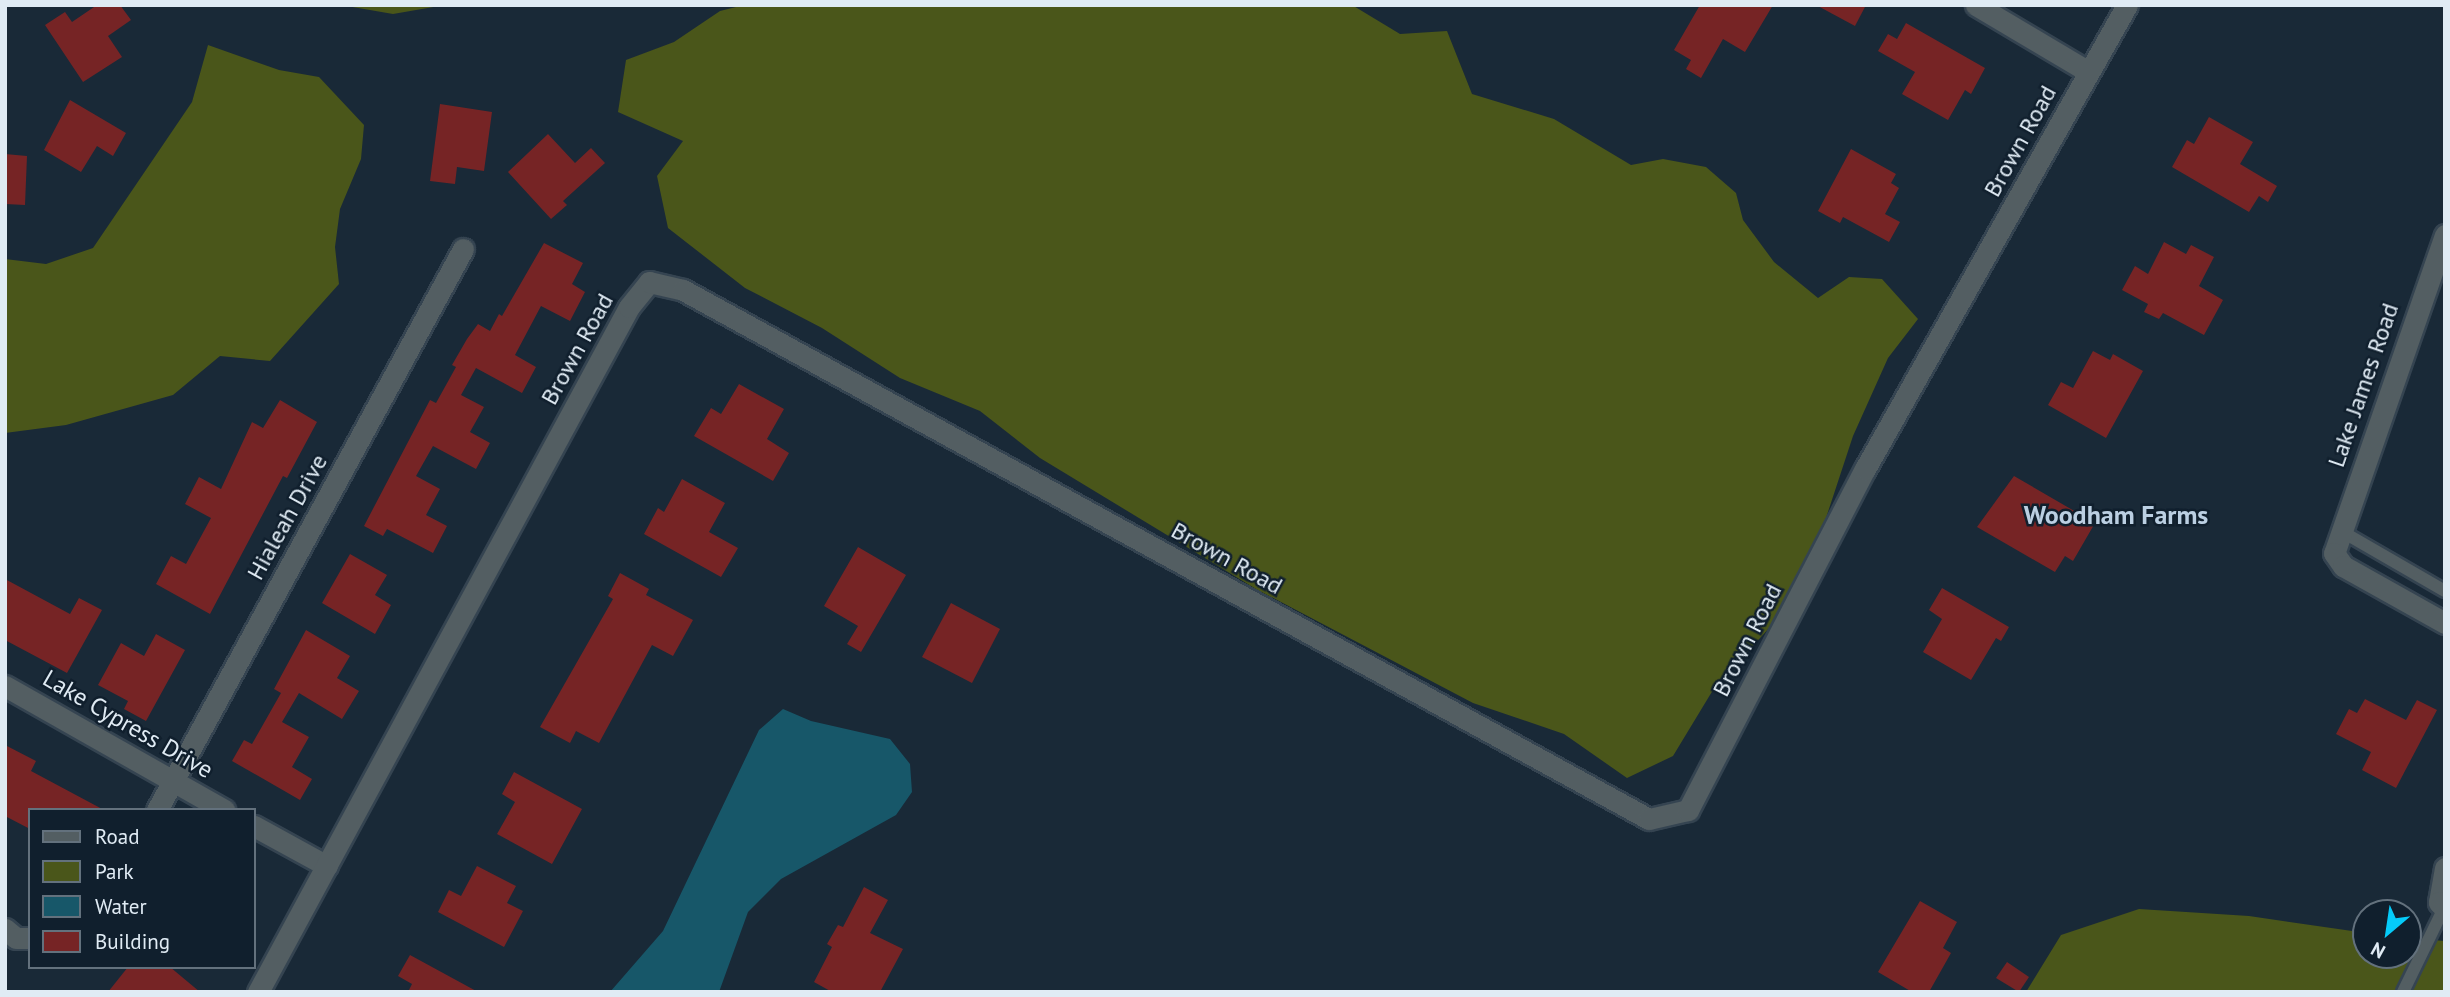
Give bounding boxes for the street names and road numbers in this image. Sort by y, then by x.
street label: Brown Road [1978,80,2062,202]
street label: Brown Road [535,288,619,410]
street label: Lake James Road [2321,299,2405,471]
street label: Hialeah Drive [241,449,333,585]
street label: Brown Road [1166,516,1288,600]
street label: Brown Road [1706,579,1788,701]
street label: Lake Cypress Drive [38,664,218,784]

